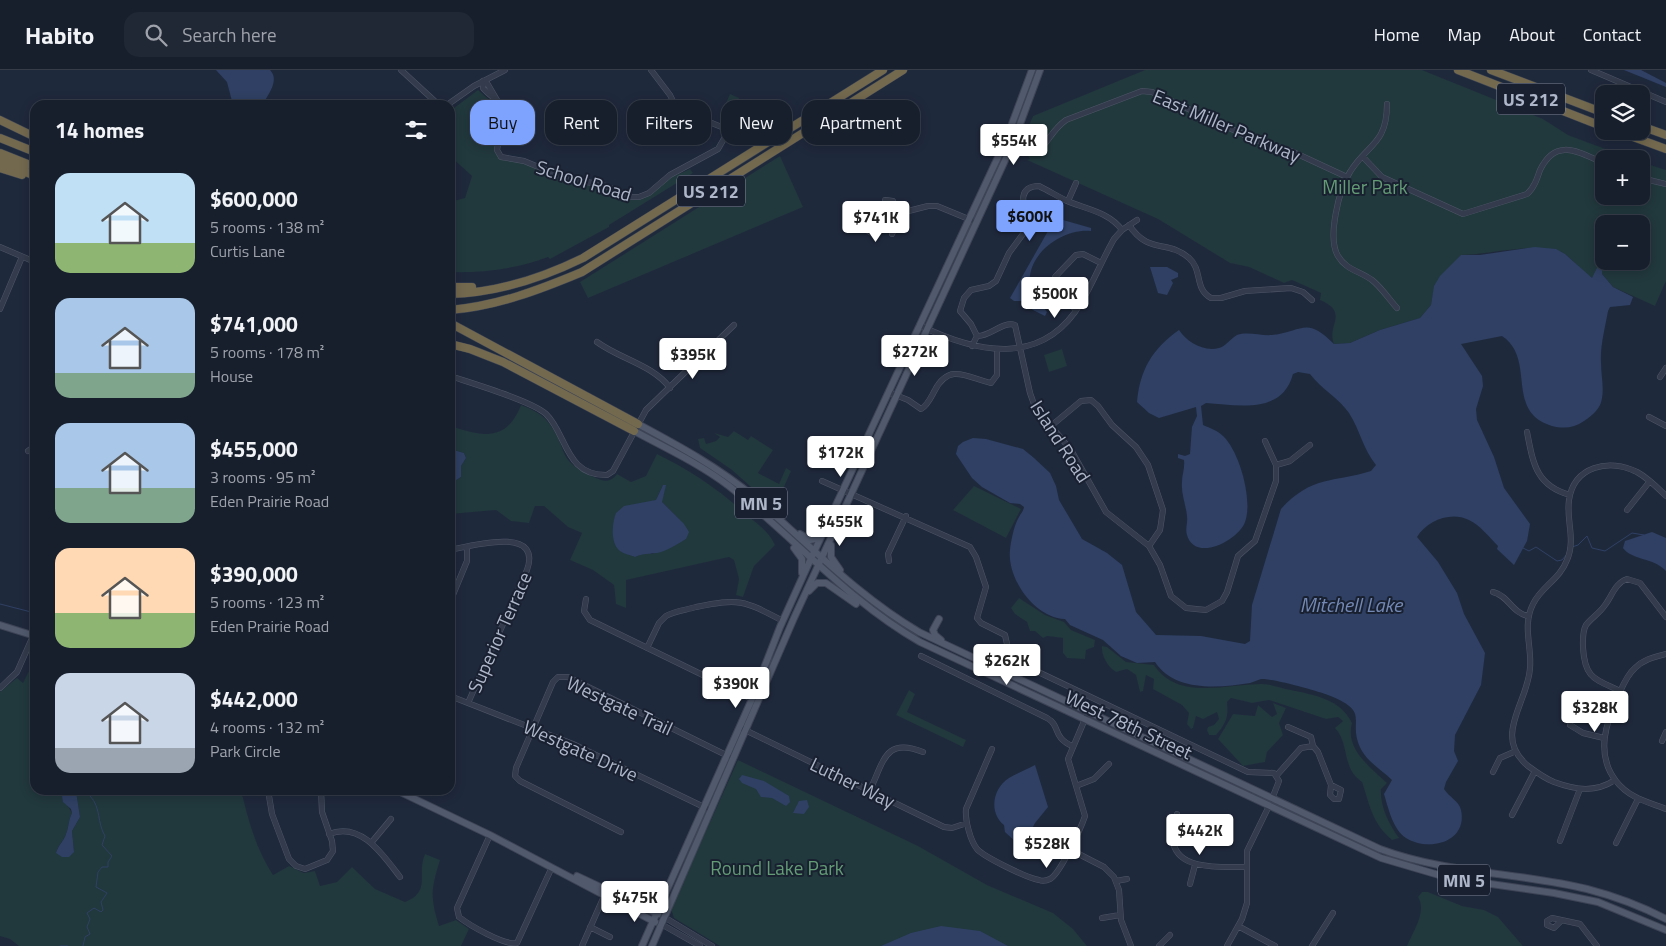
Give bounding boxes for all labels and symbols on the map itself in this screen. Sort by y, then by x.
street label: East Miller Parkway [1148,81,1306,169]
road number: US 212 [1497,83,1565,114]
pin: $554K [979,124,1049,166]
street label: School Road [533,152,635,208]
park label: Miller Park [1322,172,1408,201]
road number: US 212 [677,175,745,206]
pin: $741K [841,200,911,243]
pin: $600K [995,200,1065,242]
pin: $500K [1020,276,1090,319]
pin: $272K [880,334,950,377]
pin: $395K [658,338,728,380]
street label: Island Road [1024,394,1098,488]
pin: $172K [806,436,876,478]
road number: MN 5 [735,488,787,518]
pin: $455K [805,504,875,547]
street label: Superior Terrace [459,567,539,697]
water label: Mitchell Lake [1300,589,1404,620]
pin: $262K [972,644,1042,686]
pin: $390K [701,666,771,709]
street label: Westgate Trail [562,668,678,742]
street label: West 78th Street [1061,682,1198,766]
pin: $328K [1560,690,1630,733]
street label: Westgate Drive [519,712,643,788]
street label: Luther Way [806,749,900,815]
pin: $442K [1165,814,1235,856]
pin: $528K [1012,826,1082,869]
park label: Round Lake Park [710,853,844,882]
road number: MN 5 [1438,864,1490,896]
pin: $475K [600,880,670,923]

